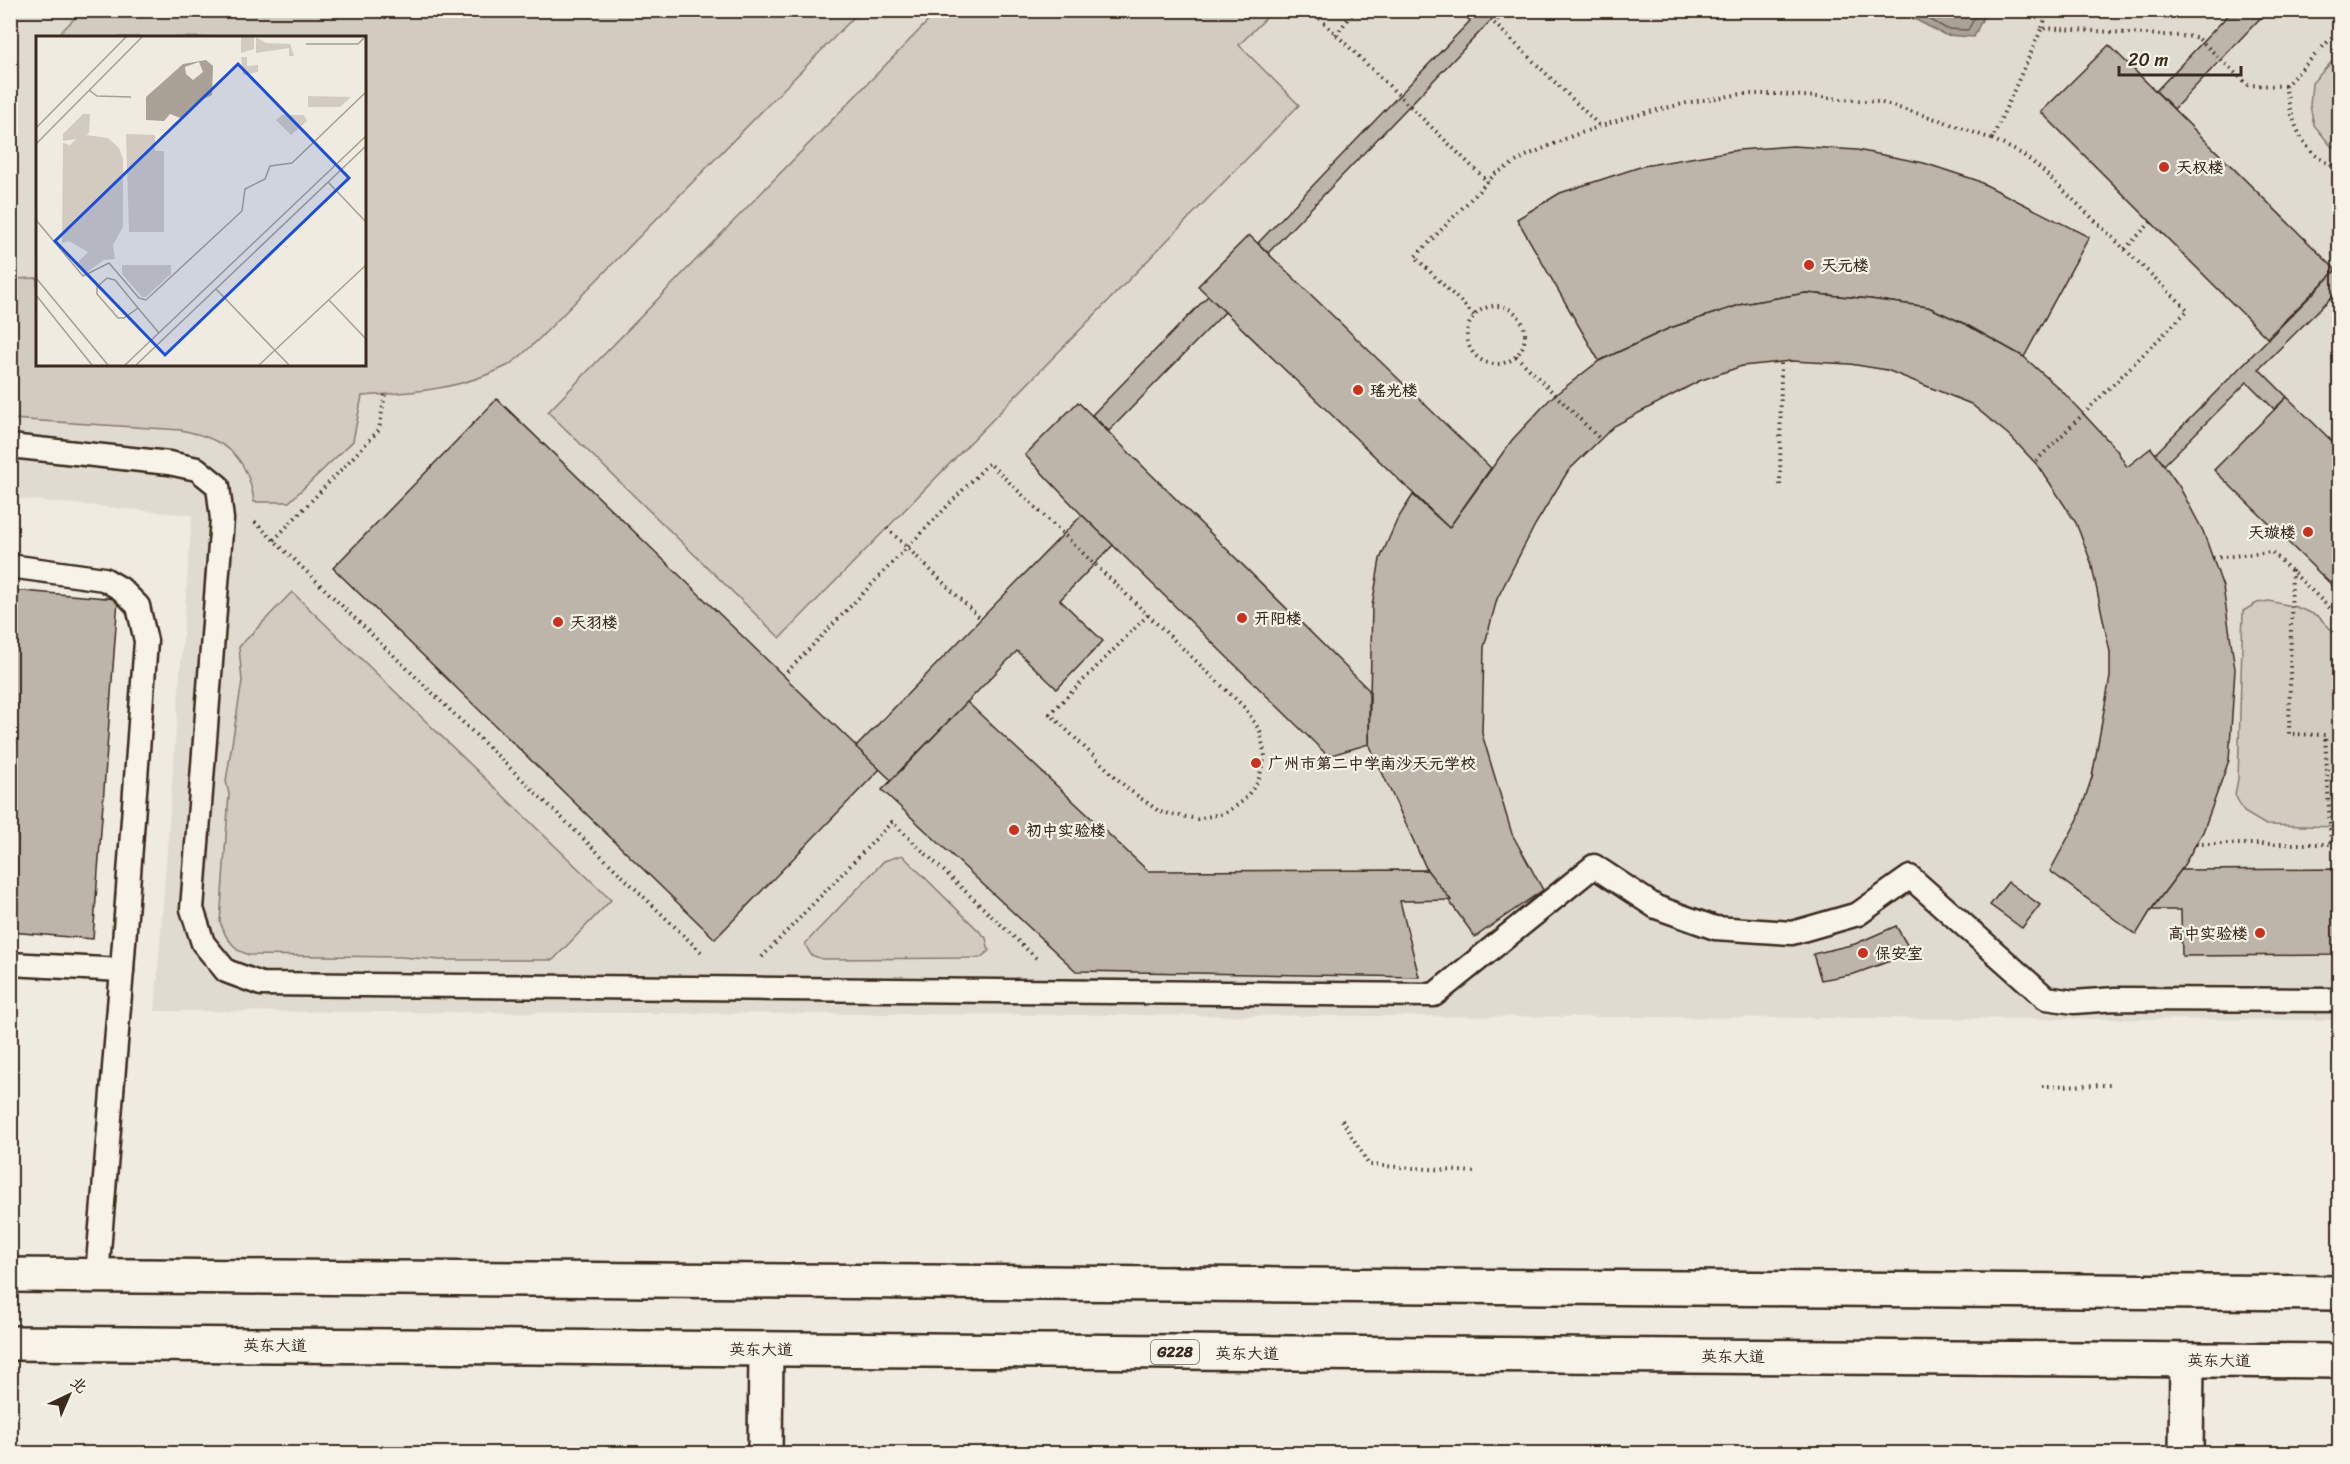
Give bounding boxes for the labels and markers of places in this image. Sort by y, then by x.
place label: 天权楼 [2176,153,2224,182]
marker: 天权楼 [2157,160,2171,174]
place label: 天元楼 [1821,251,1869,280]
marker: 天元楼 [1802,258,1816,272]
place label: 瑶光楼 [1370,376,1418,405]
marker: 瑶光楼 [1351,383,1365,397]
place label: 天璇楼 [2248,518,2296,547]
marker: 天璇楼 [2301,525,2315,539]
place label: 开阳楼 [1254,604,1302,633]
place label: 天羽楼 [570,608,618,637]
marker: 开阳楼 [1235,611,1249,625]
marker: 天羽楼 [551,615,565,629]
place label: 广州市第二中学南沙天元学校 [1268,749,1476,778]
marker: 广州市第二中学南沙天元学校 [1249,756,1263,770]
place label: 初中实验楼 [1026,816,1106,845]
marker: 初中实验楼 [1007,823,1021,837]
place label: 高中实验楼 [2168,919,2248,948]
marker: 高中实验楼 [2253,926,2267,940]
place label: 保安室 [1875,939,1923,968]
marker: 保安室 [1856,946,1870,960]

